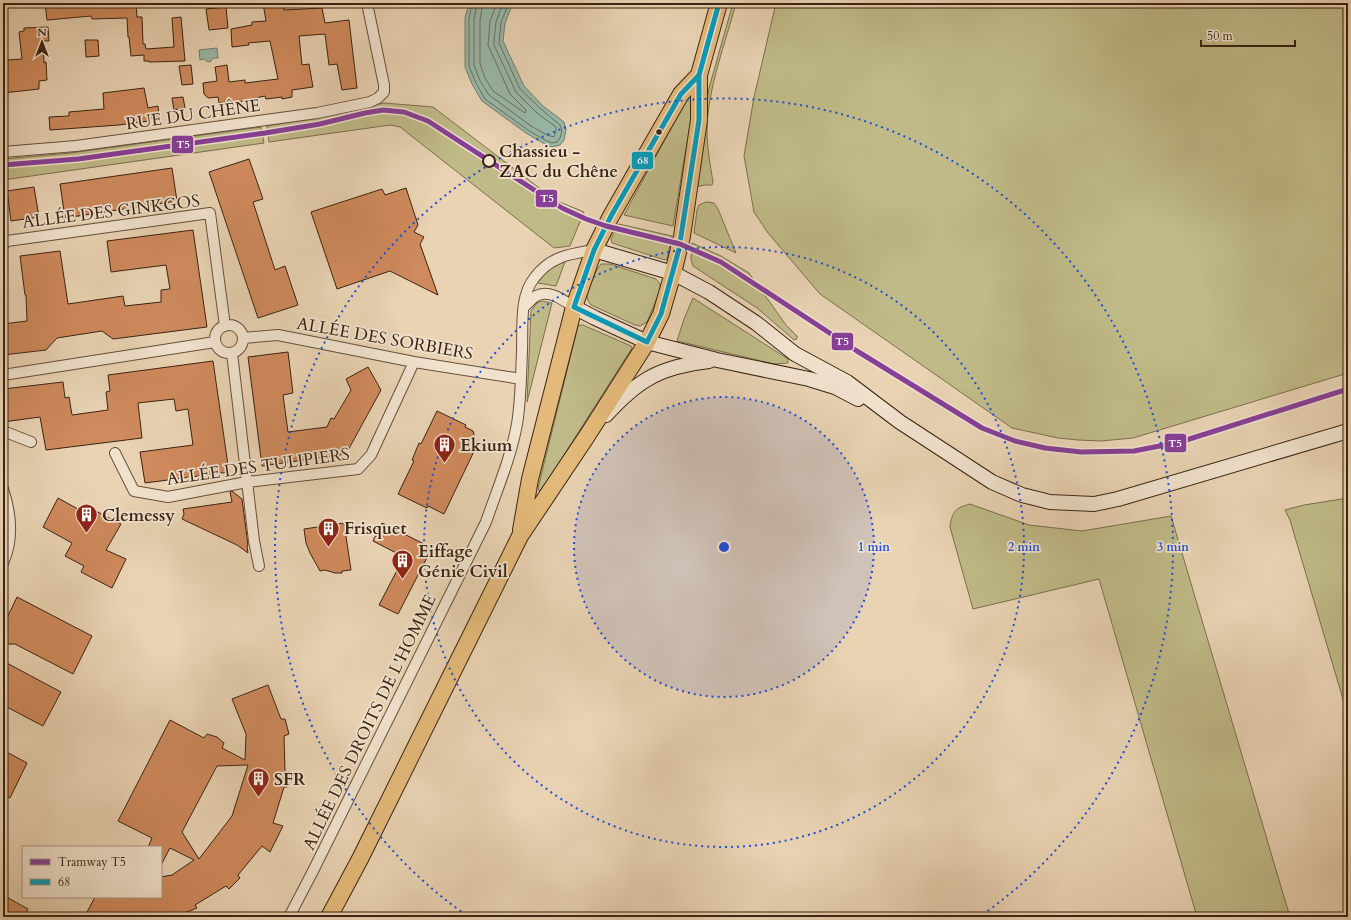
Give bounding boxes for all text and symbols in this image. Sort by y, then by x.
north arrow [22,22,62,62]
scale bar [1201,22,1295,48]
text: N [37,25,47,40]
text: 50 m [1207,28,1234,44]
street label: RUE DU CHÊNE [124,94,262,135]
unlabelled marker [654,127,664,137]
line badge: T5 [171,135,194,154]
text: T5 [176,137,190,152]
place label: Chassieu - ZAC du Chêne [499,140,618,183]
line badge: 68 [631,151,654,170]
text: 68 [637,153,649,168]
marker: Chassieu - ZAC du Chêne [482,154,496,168]
street label: ALLÉE DES GINKGOS [21,189,201,234]
line badge: T5 [535,189,558,208]
text: T5 [540,191,554,206]
street label: ALLÉE DES SORBIERS [295,312,475,365]
line badge: T5 [831,332,854,351]
text: T5 [835,334,849,349]
building icon: Ekium [432,432,458,465]
line badge: T5 [1164,433,1187,453]
place label: Ekium [460,434,513,457]
text: T5 [1168,436,1182,451]
street label: ALLÉE DES TULIPIERS [165,442,351,491]
building icon: Clemessy [73,502,99,535]
place label: Clemessy [102,504,175,527]
building icon: Frisquet [315,515,341,548]
place label: Frisquet [344,517,406,540]
text: 1 min [858,539,890,555]
text: 2 min [1008,539,1040,555]
text: 3 min [1157,539,1189,555]
place label: Eiffage Génie Civil [418,540,508,583]
centre of rings [717,540,731,554]
building icon: Eiffage Génie Civil [390,548,416,581]
street label: ALLÉE DES DROITS DE L'HOMME [297,591,442,854]
building icon: SFR [246,766,272,799]
place label: SFR [274,768,306,791]
legend [22,846,162,898]
text: Tramway T5 [58,854,126,870]
text: 68 [58,874,70,890]

